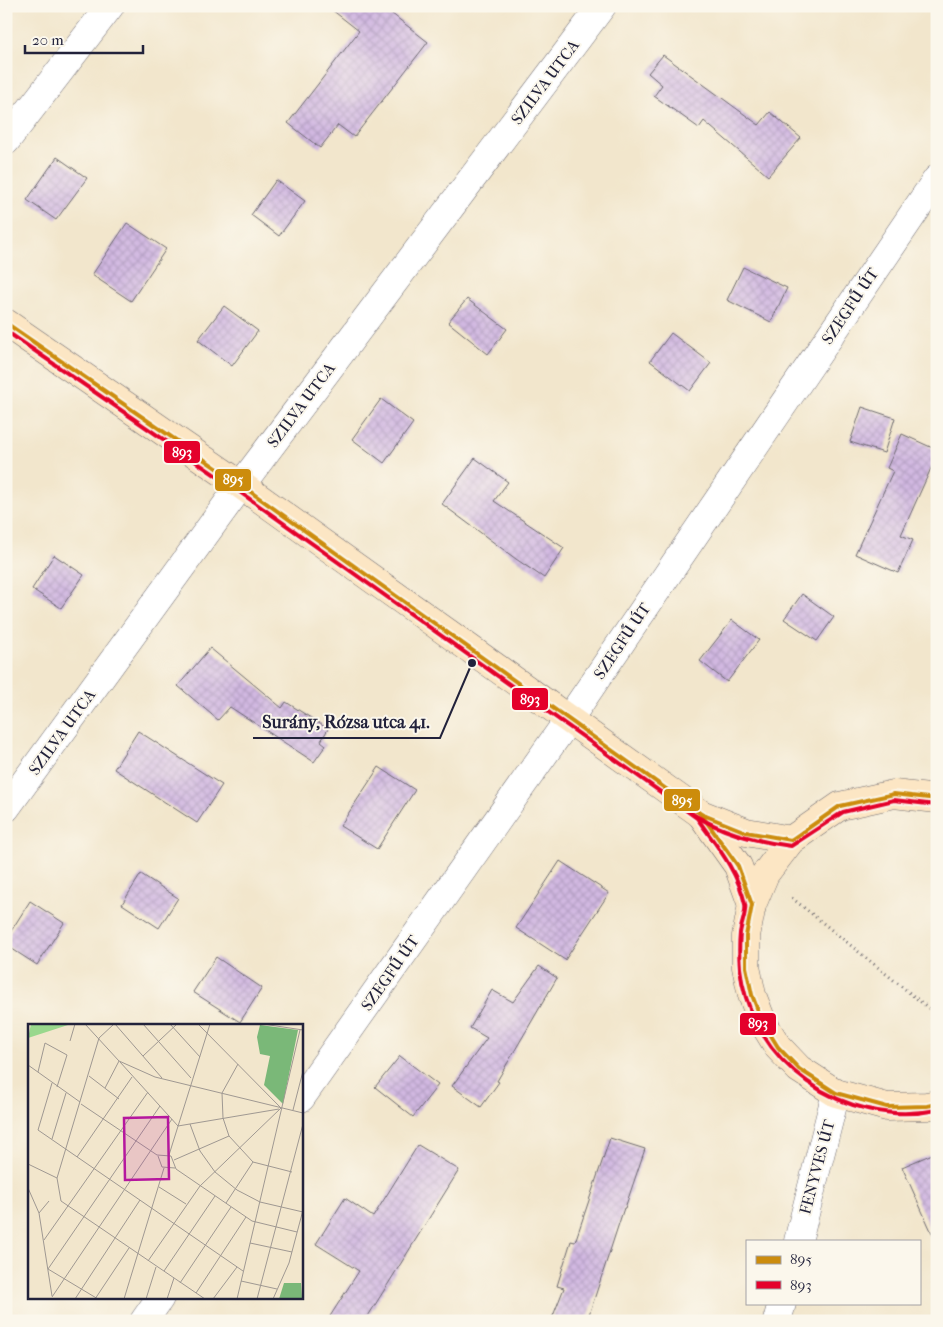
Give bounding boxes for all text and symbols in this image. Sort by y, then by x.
scale bar [25,22,142,54]
text: 20 m [32,31,64,49]
street label: SZILVA UTCA [507,35,583,128]
street label: SZEGFŰ ÚT [818,264,883,348]
street label: SZILVA UTCA [263,358,339,451]
line badge: 893 [163,440,201,464]
text: 893 [172,444,192,461]
line badge: 895 [214,468,252,492]
text: 895 [223,471,243,488]
street label: SZEGFŰ ÚT [590,599,655,683]
street label: SZILVA UTCA [25,685,100,779]
line badge: 893 [511,687,549,711]
text: 893 [520,691,540,708]
callout: Surány, Rózsa utca 41. [253,705,440,738]
text: Surány, Rózsa utca 41. [262,712,430,733]
line badge: 895 [663,788,701,812]
text: 895 [672,792,692,809]
street label: SZEGFŰ ÚT [357,931,423,1014]
line badge: 893 [739,1012,777,1036]
text: 893 [748,1015,768,1032]
inset map [28,1024,302,1300]
street label: FENYVES ÚT [795,1118,839,1216]
legend [746,1240,920,1304]
text: 895 [790,1250,812,1268]
text: 893 [790,1276,812,1294]

